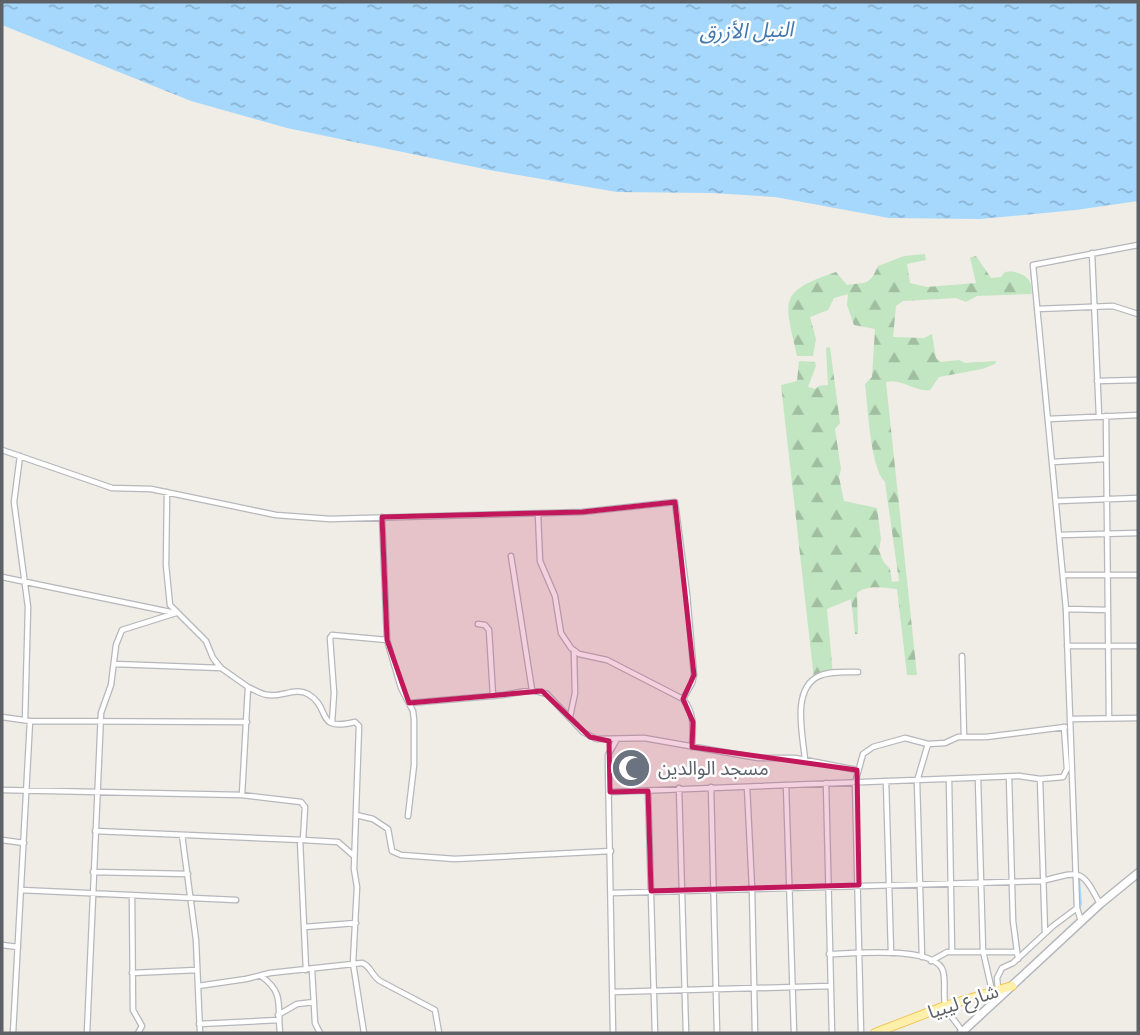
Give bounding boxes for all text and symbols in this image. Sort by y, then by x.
water label: النيل الأزرق [698,17,796,45]
mosque icon: مسجد الوالدين [610,747,652,789]
place label: مسجد الوالدين [658,757,769,780]
street label: شارع ليبيا [925,979,1002,1026]

